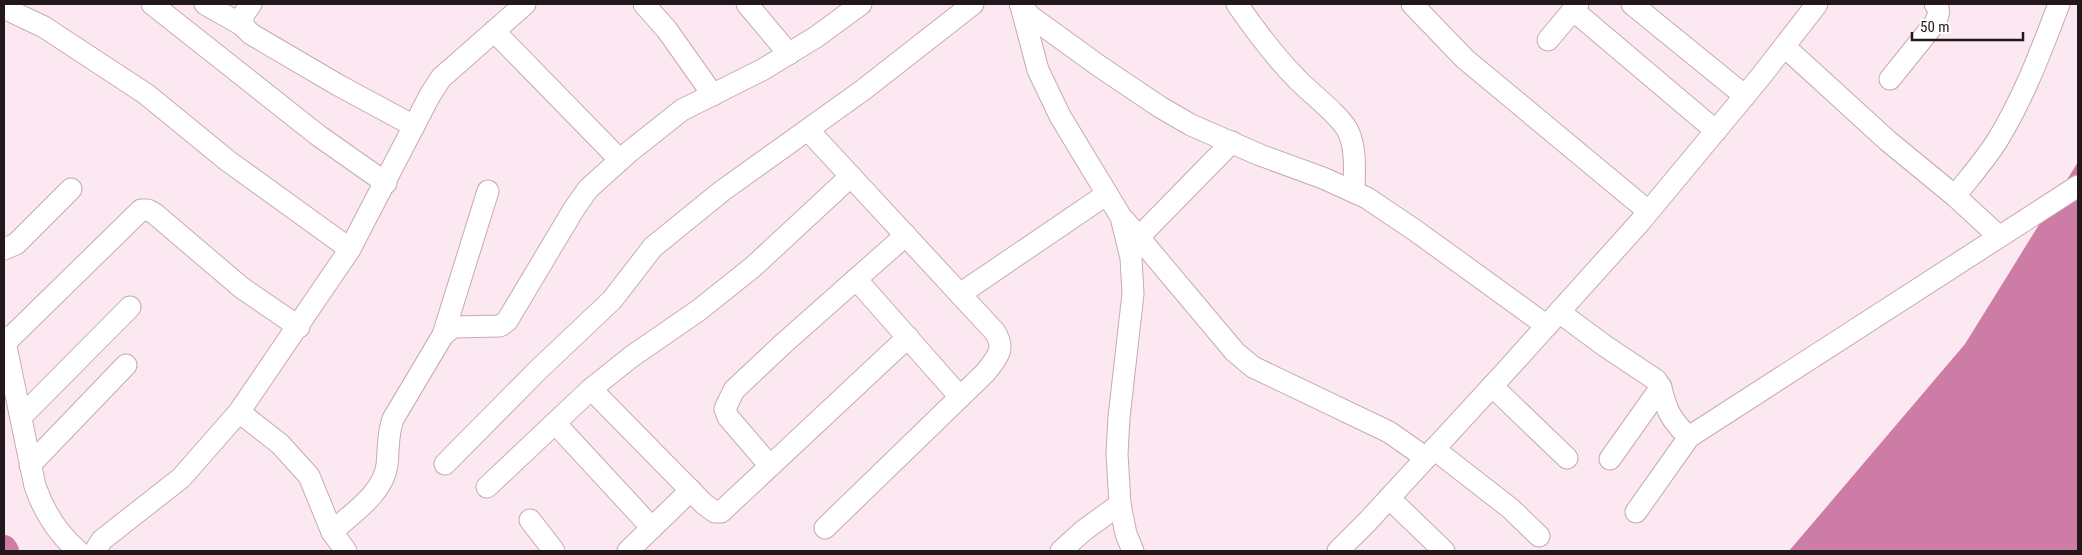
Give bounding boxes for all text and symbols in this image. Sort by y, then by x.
scale bar [1912,10,2023,42]
text: 50 m [1920,18,1950,36]

